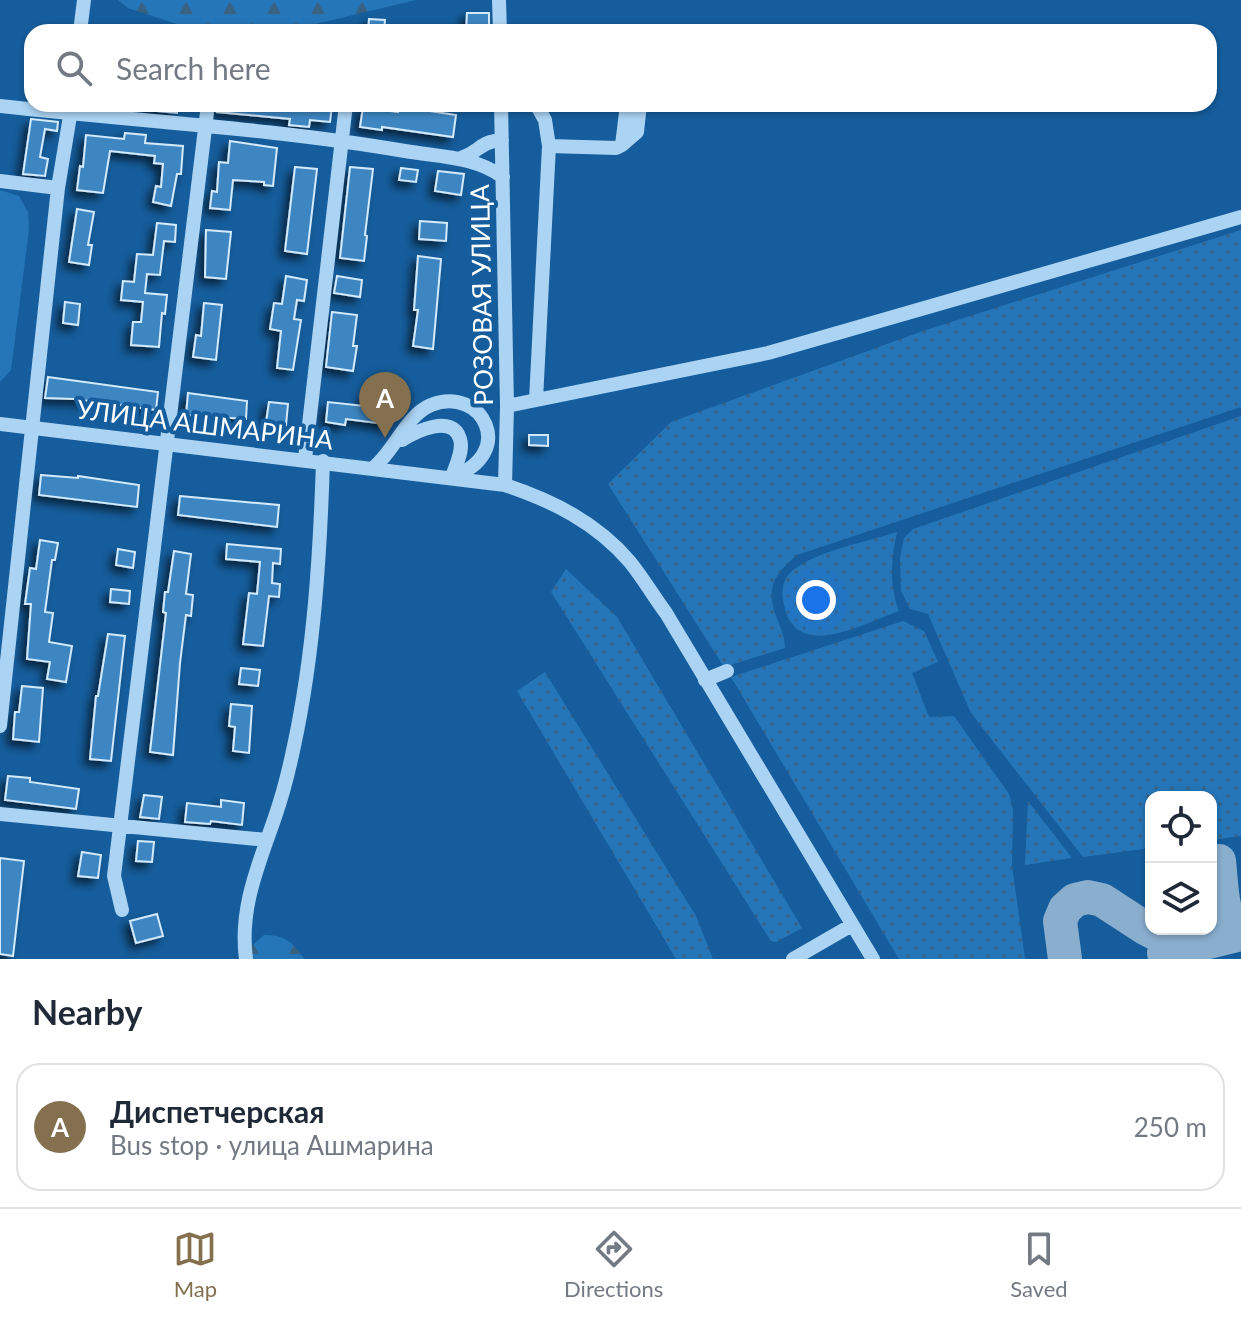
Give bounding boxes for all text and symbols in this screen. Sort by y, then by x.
search box [24,24,1217,112]
icon: search [52,46,96,90]
text: Search here [116,50,271,86]
street label: РОЗОВАЯ УЛИЦА [463,184,499,406]
pin: A [359,372,411,438]
street label: УЛИЦА АШМАРИНА [75,392,335,456]
your location [796,580,836,620]
map controls [1145,791,1217,935]
button: locate [1145,791,1217,863]
button: layers [1145,863,1217,935]
text: Nearby [32,991,143,1032]
text: Диспетчерская [110,1093,324,1129]
text: A [51,1111,69,1143]
text: 250 m [1134,1111,1207,1143]
text: Bus stop · улица Ашмарина [110,1129,434,1161]
tab: Map [173,1227,217,1302]
tab: Directions [564,1227,663,1302]
tab: Saved [1010,1227,1068,1302]

